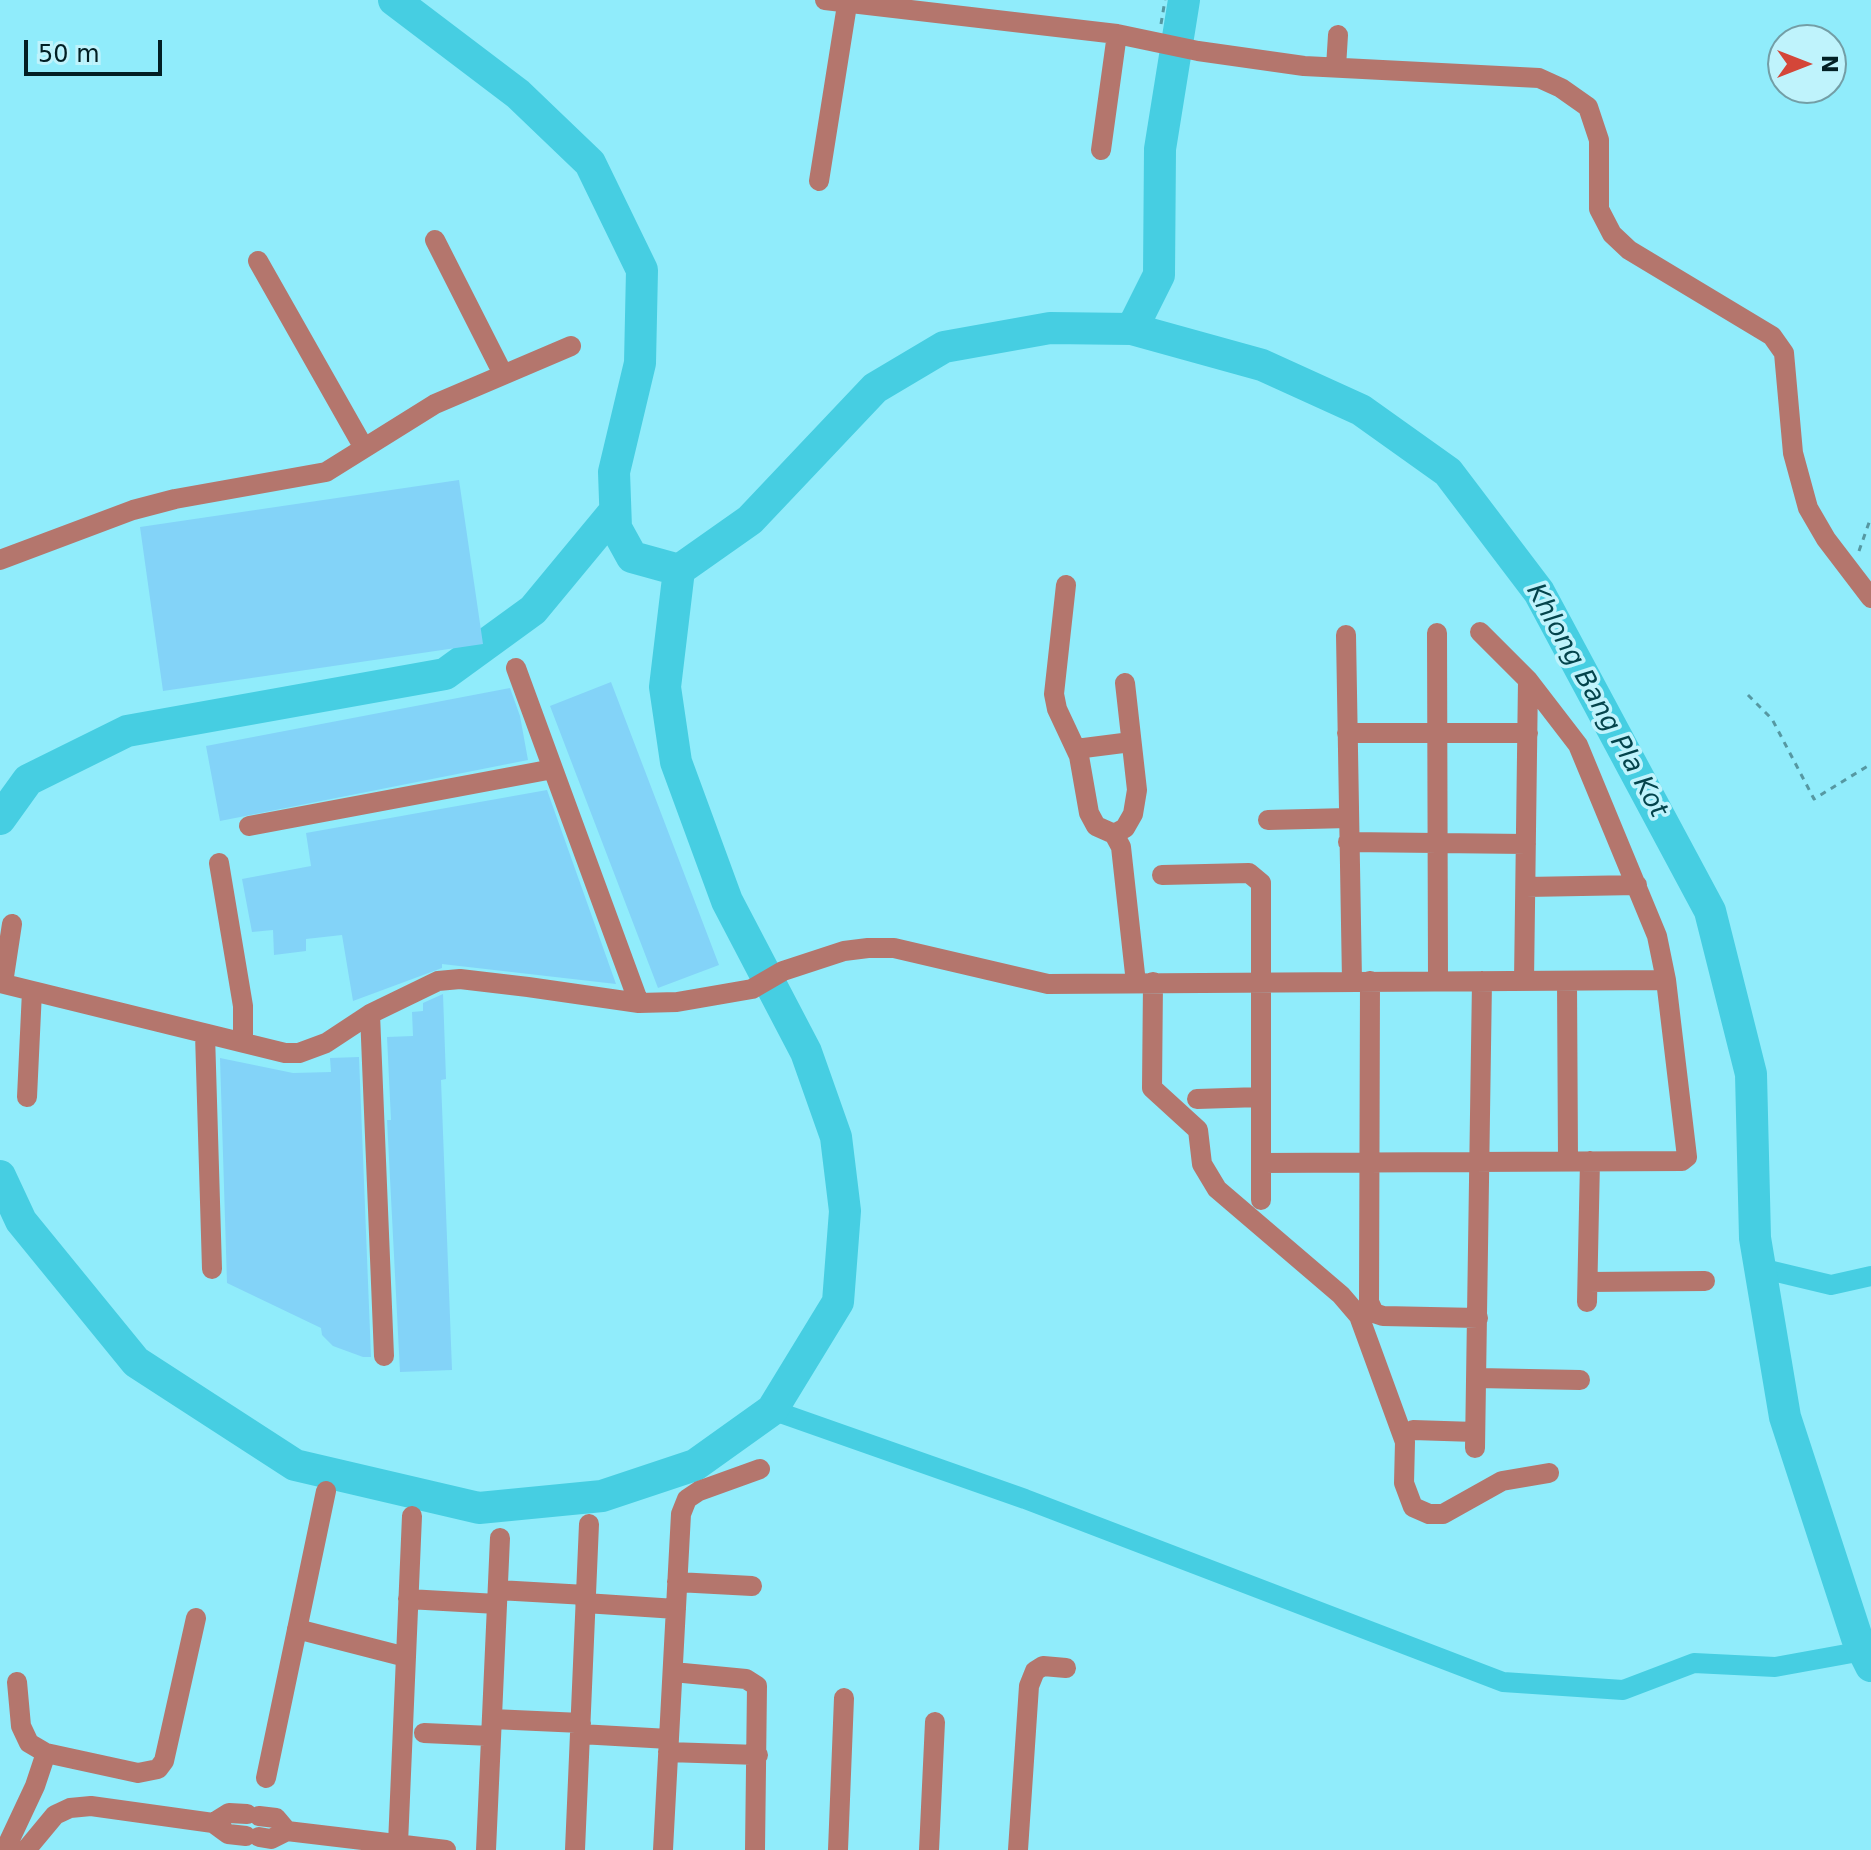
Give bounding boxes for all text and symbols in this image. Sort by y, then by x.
scale bar [28,24,166,74]
north arrow [1767,24,1847,104]
text: 50 m [38,40,100,68]
text: N [1817,55,1842,73]
water label: Khlong Bang Pla Kot [1519,579,1673,823]

